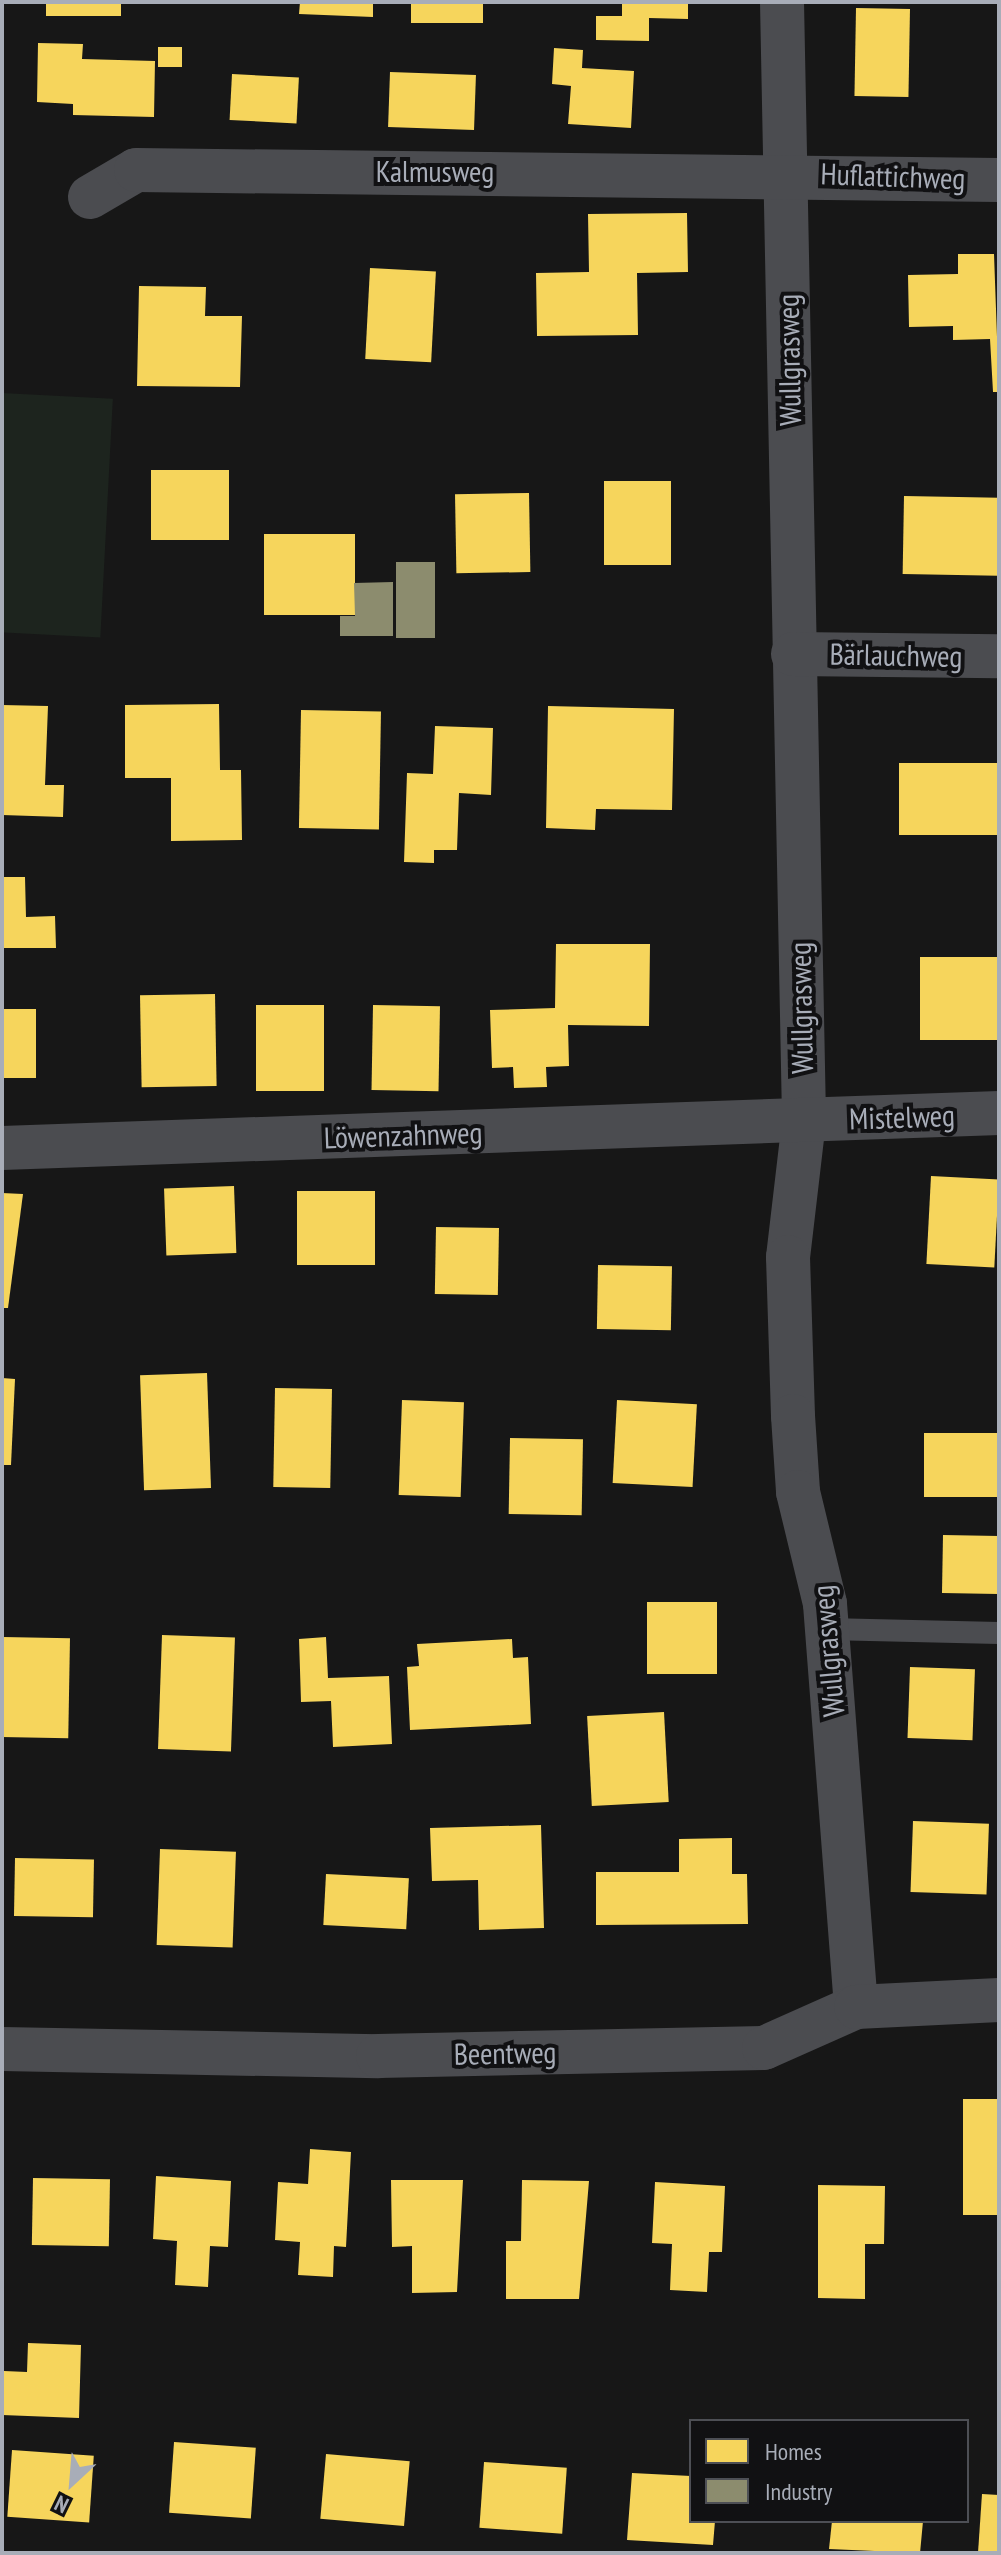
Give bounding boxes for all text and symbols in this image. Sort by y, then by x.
street label: Kalmusweg [376,153,494,189]
street label: Huflattichweg [820,155,966,197]
street label: Wullgrasweg [770,294,808,426]
street label: Bärlauchweg [829,636,963,674]
street label: Wullgrasweg [782,942,820,1074]
street label: Mistelweg [849,1097,955,1137]
street label: Löwenzahnweg [323,1114,483,1156]
street label: Wullgrasweg [804,1584,852,1718]
street label: Beentweg [453,2034,557,2072]
legend [689,2419,969,2523]
text: Homes [765,2436,822,2467]
north arrow [32,2443,112,2523]
text: Industry [765,2476,832,2507]
text: N [50,2489,73,2520]

